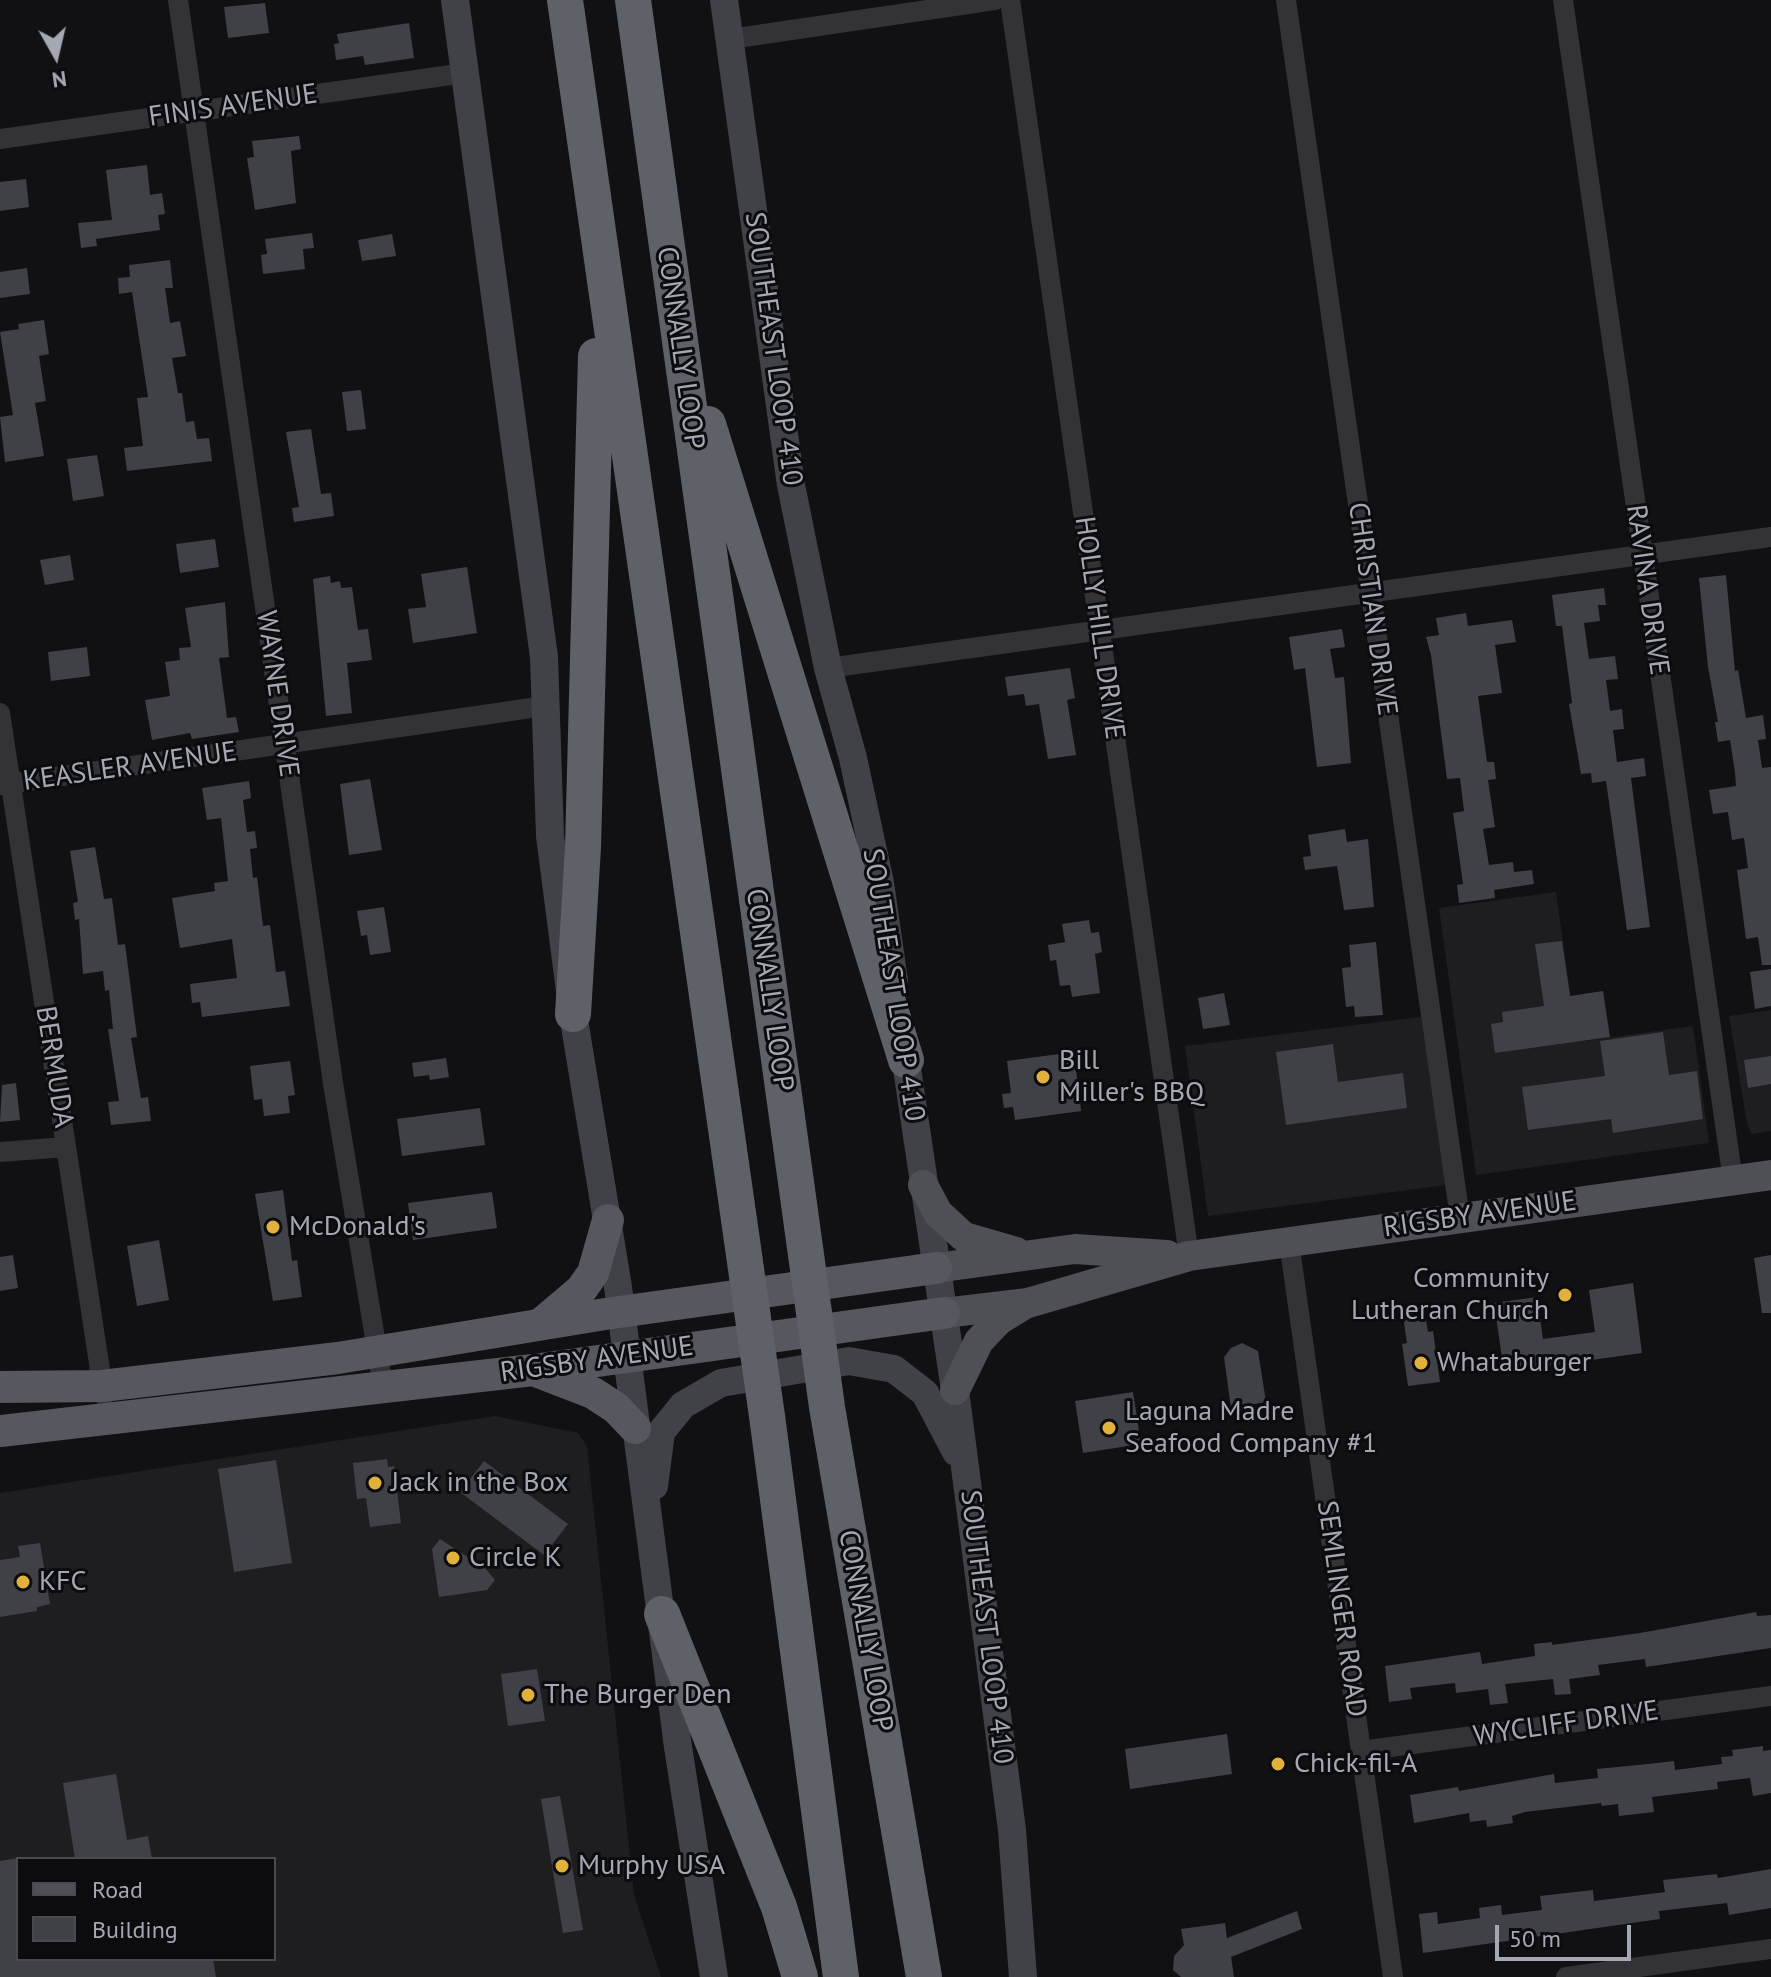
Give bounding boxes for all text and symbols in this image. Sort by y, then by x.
north arrow [16,16,96,96]
text: N [50,65,68,95]
street label: FINIS AVENUE [146,78,320,134]
street label: SOUTHEAST LOOP 410 [737,210,809,488]
street label: CONNALLY LOOP [649,245,711,451]
street label: CHRISTIAN DRIVE [1340,500,1404,718]
street label: RAVINA DRIVE [1618,503,1676,677]
street label: HOLLY HILL DRIVE [1067,515,1131,741]
street label: WAYNE DRIVE [249,609,305,779]
street label: KEASLER AVENUE [21,735,239,799]
street label: SOUTHEAST LOOP 410 [855,846,931,1124]
street label: CONNALLY LOOP [738,887,800,1093]
street label: BERMUDA [28,1004,80,1130]
place label: Bill Miller's BBQ [1059,1044,1204,1110]
marker: Bill Miller's BBQ [1034,1068,1052,1086]
street label: RIGSBY AVENUE [1381,1185,1579,1245]
place label: McDonald's [289,1210,426,1244]
marker: McDonald's [264,1218,282,1236]
place label: Community Lutheran Church [1351,1262,1549,1328]
marker: Community Lutheran Church [1556,1286,1574,1304]
street label: RIGSBY AVENUE [498,1330,696,1390]
place label: Whataburger [1437,1346,1591,1380]
marker: Whataburger [1412,1354,1430,1372]
place label: Laguna Madre Seafood Company #1 [1125,1395,1377,1461]
marker: Laguna Madre Seafood Company #1 [1100,1419,1118,1437]
place label: Jack in the Box [391,1466,568,1500]
marker: Jack in the Box [366,1474,384,1492]
street label: SOUTHEAST LOOP 410 [953,1488,1019,1766]
street label: SEMLINGER ROAD [1309,1499,1373,1719]
street label: CONNALLY LOOP [831,1528,899,1734]
place label: Circle K [469,1541,562,1575]
marker: Circle K [444,1549,462,1567]
place label: KFC [39,1565,87,1599]
marker: KFC [14,1573,32,1591]
place label: The Burger Den [544,1678,732,1712]
marker: The Burger Den [519,1686,537,1704]
street label: WYCLIFF DRIVE [1471,1694,1661,1754]
place label: Chick-fil-A [1294,1747,1417,1781]
marker: Chick-fil-A [1269,1755,1287,1773]
place label: Murphy USA [578,1849,725,1883]
legend [16,1857,276,1961]
marker: Murphy USA [553,1857,571,1875]
text: Road [92,1874,143,1905]
scale bar [1499,1909,1635,1959]
text: Building [92,1914,178,1945]
text: 50 m [1509,1923,1561,1954]

